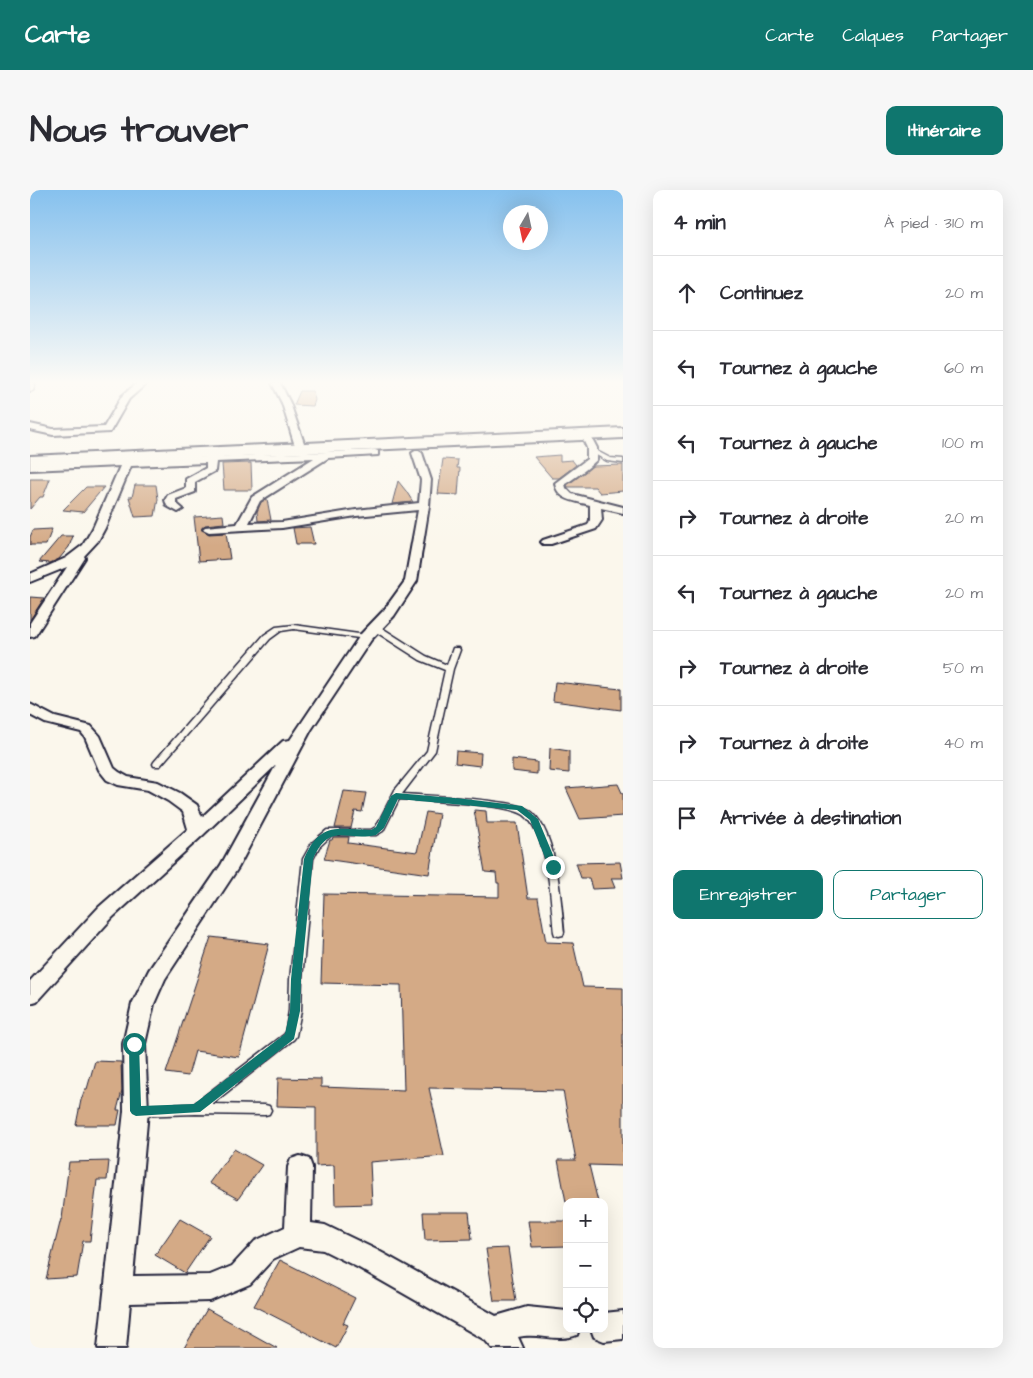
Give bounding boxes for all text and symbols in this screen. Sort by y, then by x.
text: Carte [25,18,90,52]
text: Carte [765,23,814,48]
text: Calques [842,23,904,48]
text: Partager [932,23,1008,48]
text: Nous trouver [30,106,248,155]
button: Itinéraire [886,106,1003,155]
north arrow [503,205,548,250]
text: 4 min [673,208,726,237]
text: À pied · 310 m [884,212,983,234]
icon: ahead [673,279,701,307]
text: Continuez [720,280,803,307]
text: 20 m [945,282,983,304]
icon: left [673,354,701,382]
text: Tournez à gauche [720,355,878,382]
text: 60 m [944,357,983,379]
icon: left [673,429,701,457]
text: Tournez à gauche [720,430,878,457]
text: 100 m [942,432,983,454]
icon: right [673,504,701,532]
text: Tournez à droite [720,505,868,532]
text: 20 m [945,507,983,529]
icon: left [673,579,701,607]
text: Tournez à gauche [720,580,878,607]
text: 20 m [945,582,983,604]
icon: right [673,654,701,682]
text: Tournez à droite [720,655,868,682]
text: 50 m [943,657,983,679]
icon: right [673,729,701,757]
text: Tournez à droite [720,730,868,757]
text: 40 m [943,732,983,754]
icon: arrive [673,804,701,832]
text: Arrivée à destination [720,805,901,832]
route end [542,856,565,879]
button: Enregistrer [673,870,823,919]
button: Partager [833,870,983,919]
route start [123,1033,146,1056]
map controls [563,1198,608,1333]
button: + [563,1198,608,1243]
button: − [563,1243,608,1288]
button: locate [563,1288,608,1333]

